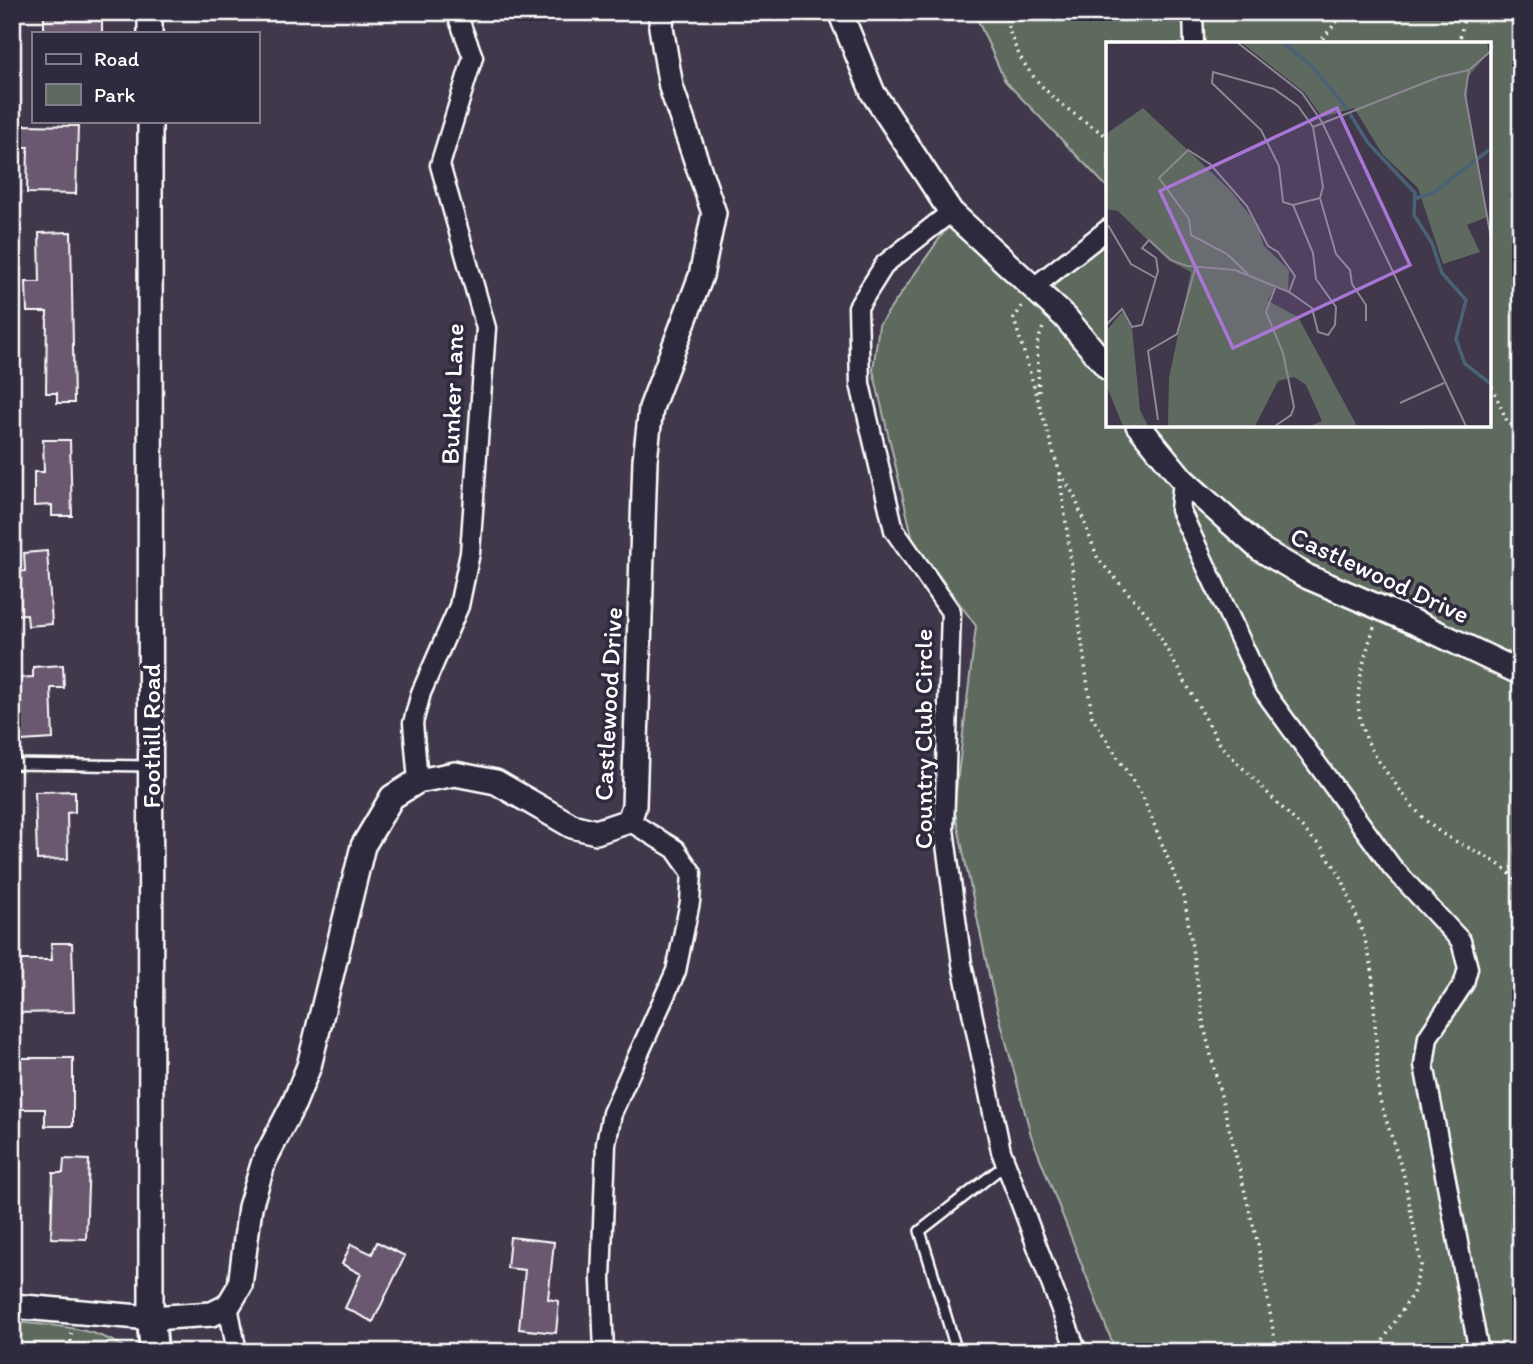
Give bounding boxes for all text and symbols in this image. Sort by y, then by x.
legend [32,32,259,122]
inset map [1106,42,1491,427]
text: Road [94,46,140,71]
text: Park [94,82,136,107]
street label: Bunker Lane [434,323,470,465]
street label: Castlewood Drive [1285,520,1475,630]
street label: Castlewood Drive [587,606,629,802]
street label: Country Club Circle [907,629,939,849]
street label: Foothill Road [135,664,167,808]

